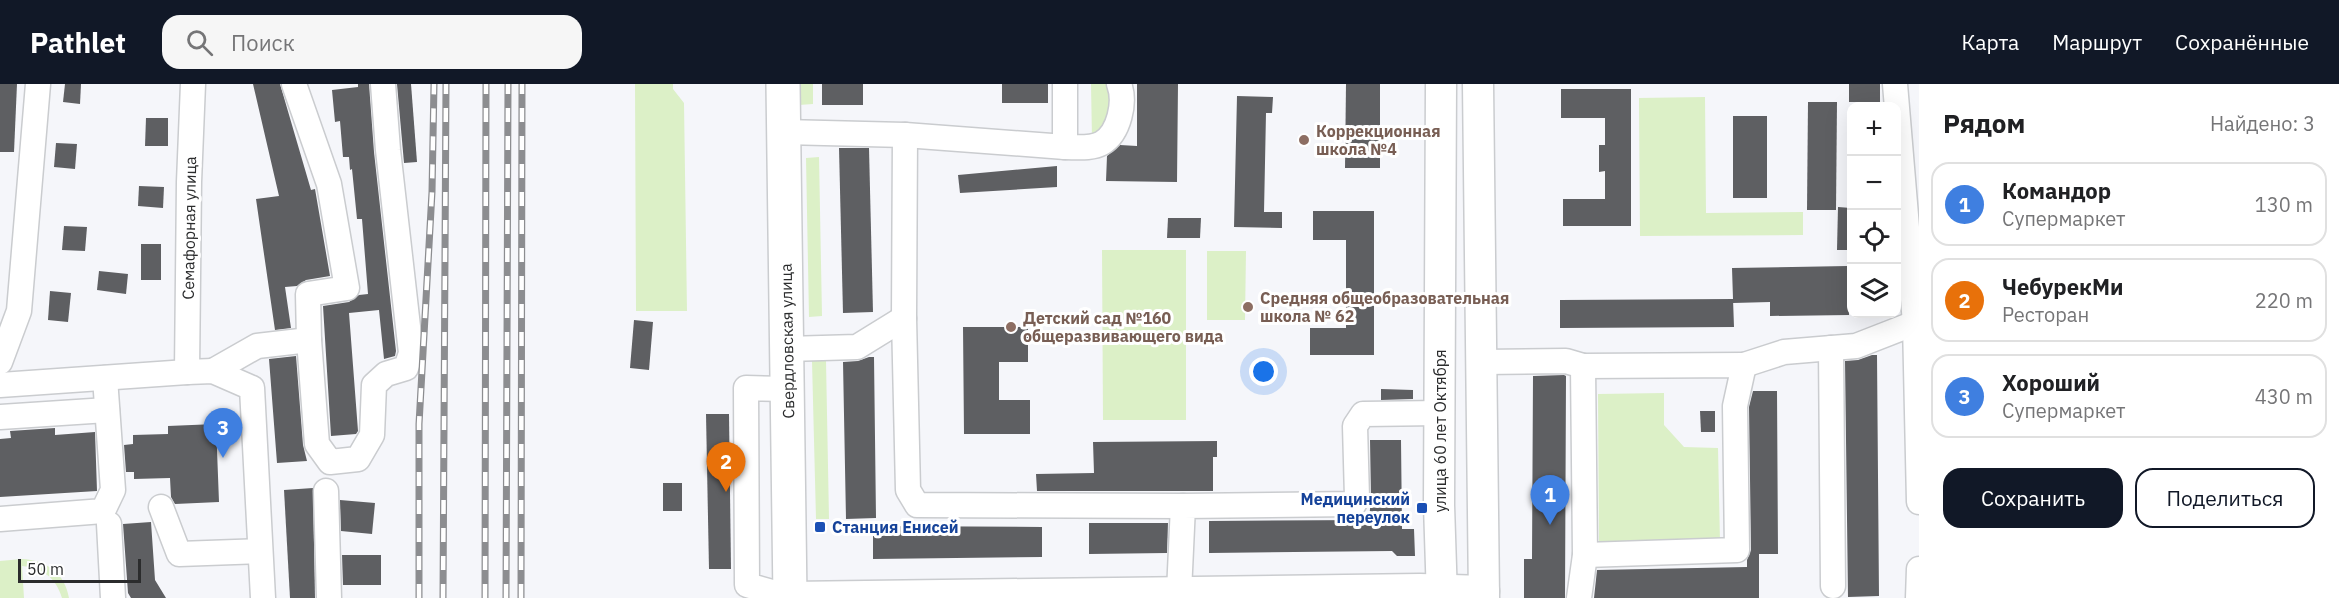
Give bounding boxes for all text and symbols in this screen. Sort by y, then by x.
search box [162,15,582,69]
text: Pathlet [30,24,126,61]
icon: search [183,26,216,59]
text: Поиск [231,28,295,57]
text: Карта [1961,28,2019,56]
text: Маршрут [2052,28,2142,56]
text: Сохранённые [2175,28,2309,56]
map controls [1847,102,1901,318]
button: + [1847,102,1901,156]
text: Рядом [1943,106,2025,140]
text: Найдено: 3 [2210,110,2315,137]
place label: Коррекционная школа №4 [1316,121,1441,159]
marker: Коррекционная школа №4 [1297,133,1311,147]
street label: Семафорная улица [178,156,200,300]
button: − [1847,156,1901,210]
text: Командор [2002,176,2111,205]
text: 1 [1959,191,1971,218]
text: 130 m [2255,191,2313,218]
text: Супермаркет [2002,205,2125,232]
button: locate [1847,210,1901,264]
street label: Свердловская улица [776,263,798,419]
button: layers [1847,264,1901,318]
text: ЧебурекМи [2002,272,2124,301]
text: 2 [1959,287,1971,314]
text: 220 m [2255,287,2313,314]
place label: Средняя общеобразовательная школа № 62 [1260,288,1509,326]
marker: Средняя общеобразовательная школа № 62 [1241,300,1255,314]
text: Ресторан [2002,301,2089,328]
place label: Детский сад №160 общеразвивающего вида [1023,308,1223,346]
marker: Детский сад №160 общеразвивающего вида [1004,320,1018,334]
street label: улица 60 лет Октября [1430,350,1450,513]
your location [1249,357,1278,386]
text: Хороший [2002,368,2100,397]
text: 3 [1959,383,1971,410]
text: 430 m [2255,383,2313,410]
text: Супермаркет [2002,397,2125,424]
pin: 3 [204,408,242,458]
pin: 2 [706,442,746,492]
button: Сохранить [1943,468,2123,528]
button: Поделиться [2135,468,2315,528]
pin: 1 [1530,476,1570,525]
place label: Медицинский переулок [1301,489,1410,527]
marker: Медицинский переулок [1415,501,1429,515]
place label: Станция Енисей [832,517,958,537]
marker: Станция Енисей [813,520,827,534]
scale bar [18,556,141,584]
text: 50 m [27,559,64,579]

